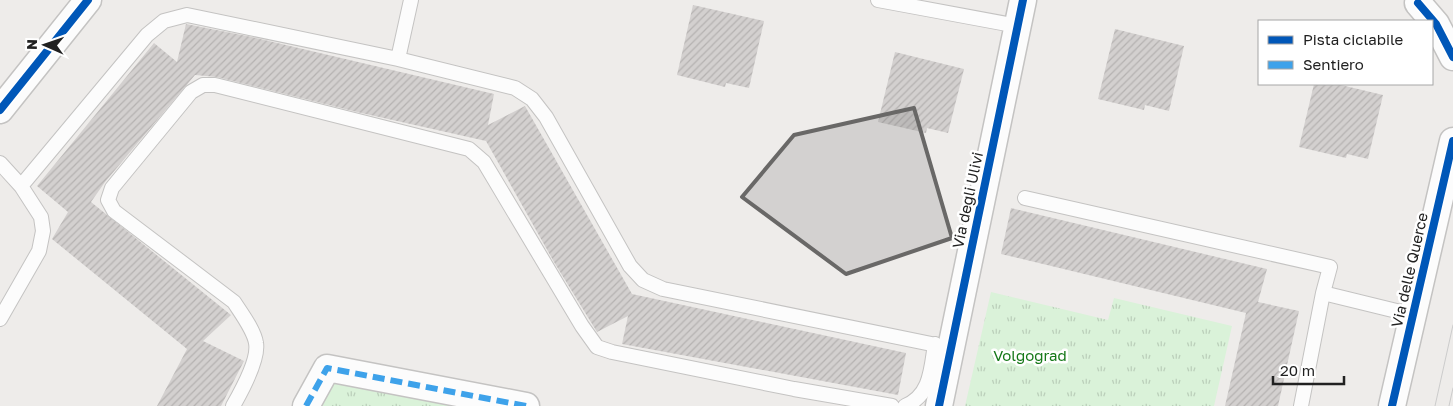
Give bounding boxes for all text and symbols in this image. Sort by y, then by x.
north arrow [20,20,70,70]
legend [1258,20,1433,85]
text: Pista ciclabile [1303,30,1404,48]
text: N [23,39,40,50]
text: Sentiero [1303,55,1364,73]
street label: Via degli Ulivi [948,150,986,250]
street label: Via delle Querce [1387,210,1431,329]
park label: Volgograd [993,346,1067,364]
scale bar [1273,354,1344,386]
text: 20 m [1280,361,1315,379]

